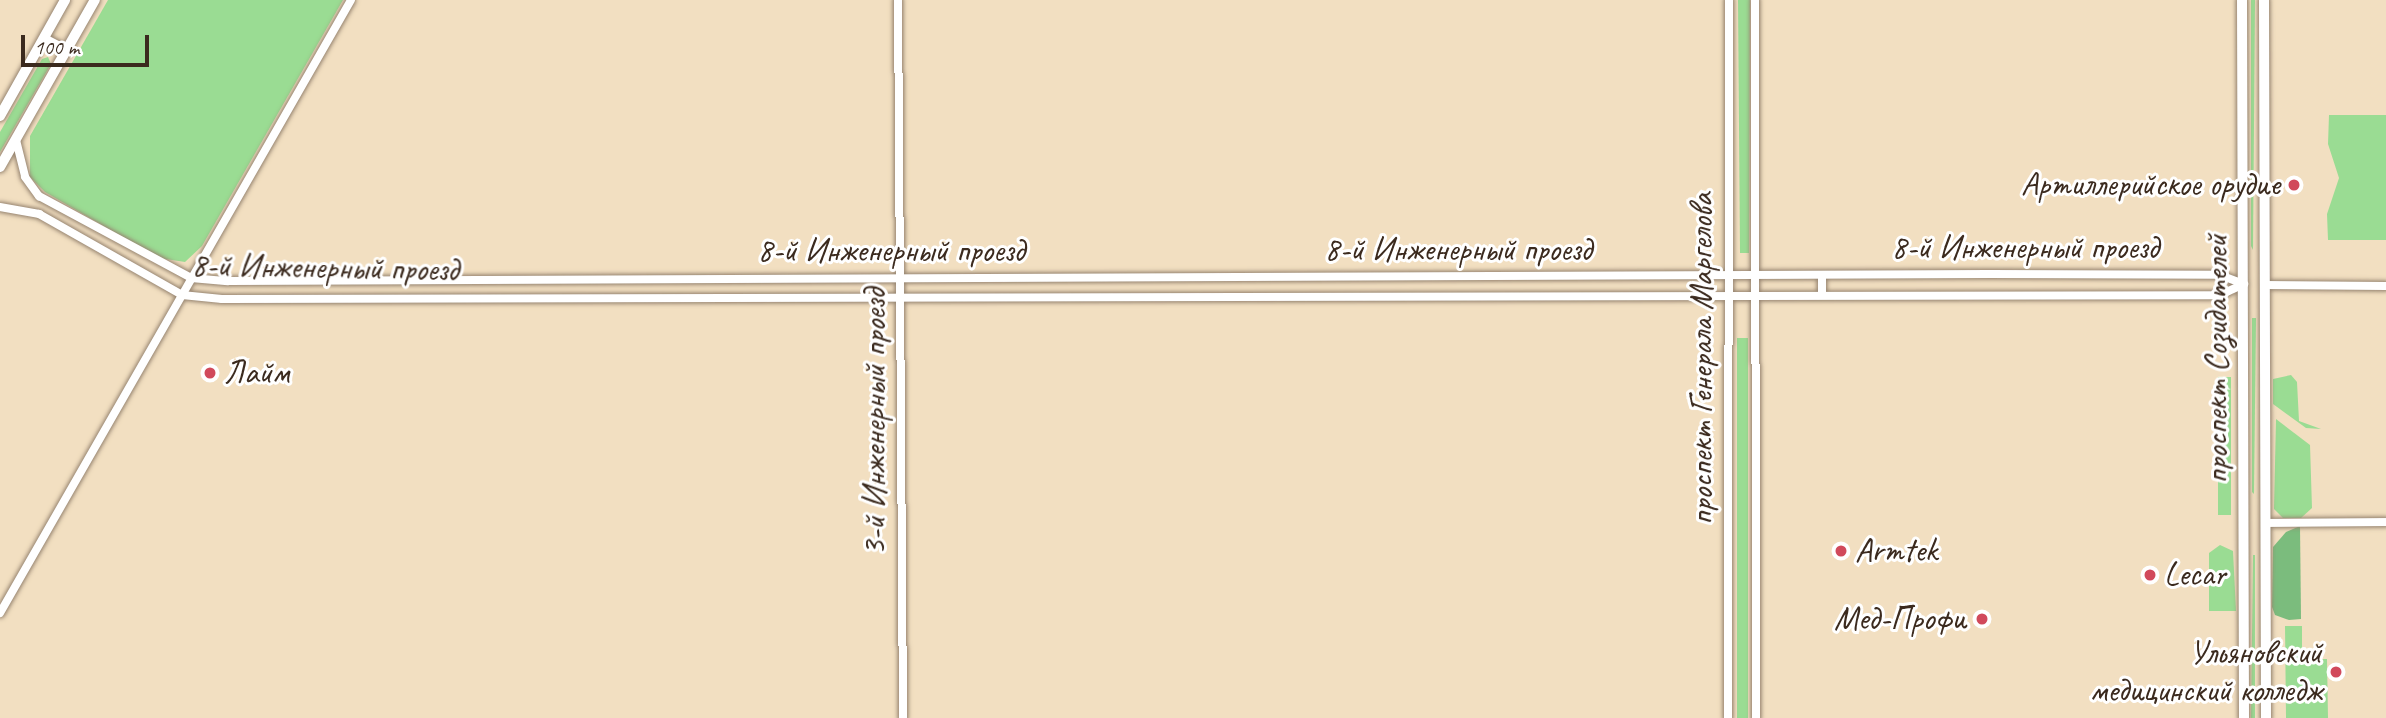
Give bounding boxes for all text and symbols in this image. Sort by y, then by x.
scale bar [24,21,152,65]
text: 100 m [34,34,79,60]
place label: Артиллерийское орудие [2024,165,2280,205]
marker: Артиллерийское орудие [2286,177,2302,193]
street label: проспект Генерала Маргелова [1682,192,1722,526]
street label: 8-й Инженерный проезд [1891,228,2159,268]
street label: 8-й Инженерный проезд [1324,230,1592,270]
street label: 8-й Инженерный проезд [757,231,1025,271]
street label: проспект Созидателей [2197,234,2237,484]
street label: 8-й Инженерный проезд [191,246,459,290]
street label: 3-й Инженерный проезд [855,288,895,556]
place label: Лайм [224,353,289,393]
marker: Лайм [202,365,218,381]
place label: Armtek [1855,531,1937,571]
marker: Armtek [1833,543,1849,559]
place label: Lecar [2164,555,2226,595]
marker: Lecar [2142,567,2158,583]
place label: Мед-Профи [1834,599,1966,639]
marker: Мед-Профи [1972,609,1992,629]
place label: Ульяновский медицинский колледж [2090,633,2322,711]
marker: Ульяновский медицинский колледж [2328,664,2344,680]

